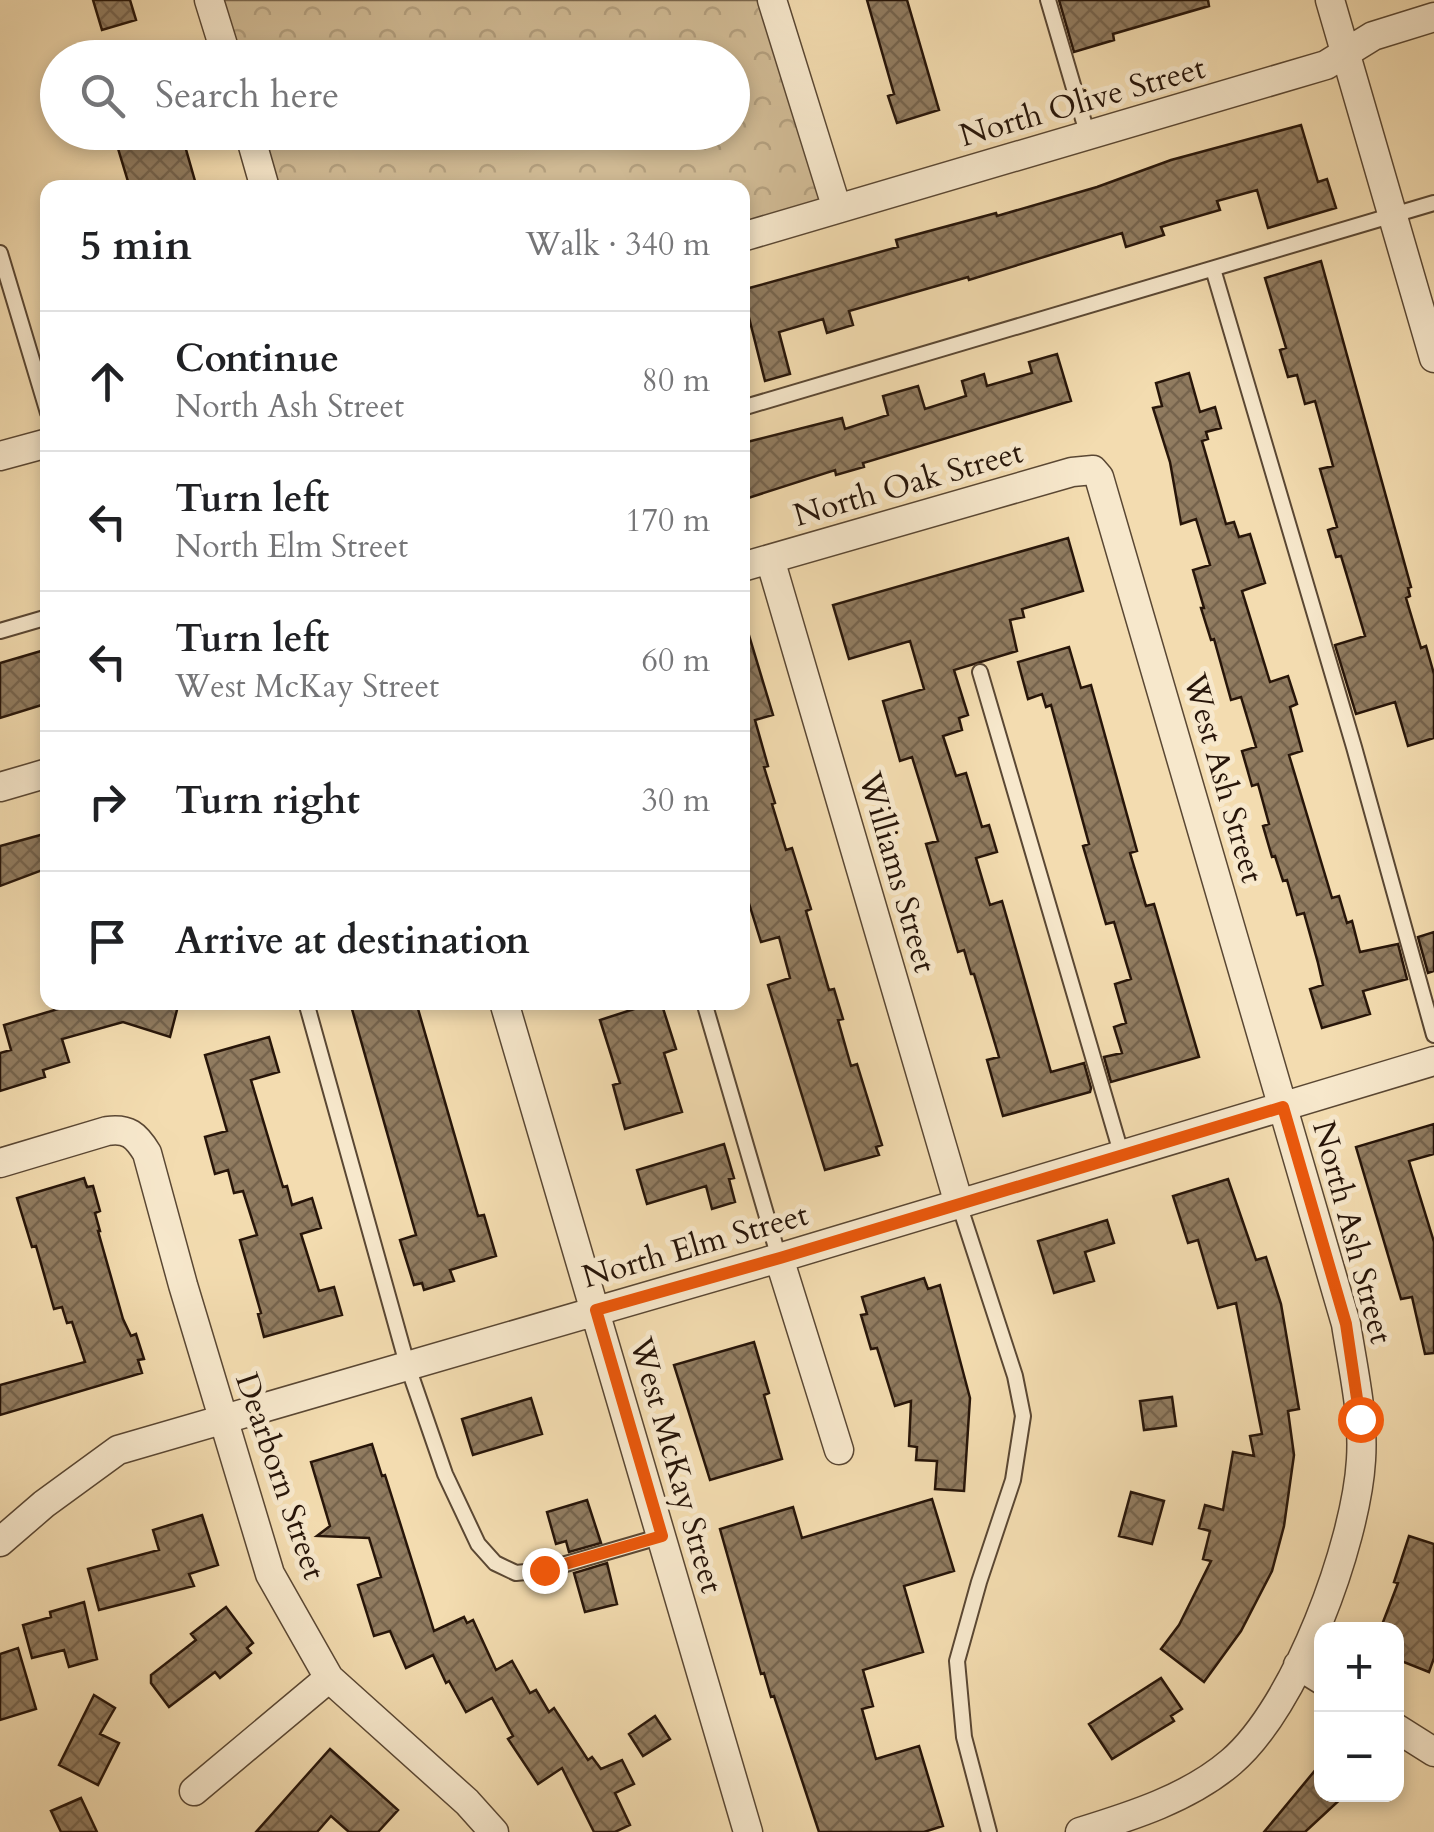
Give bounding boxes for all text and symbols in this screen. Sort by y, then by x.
search box [40,40,750,150]
street label: North Olive Street [954,46,1210,158]
icon: search [75,68,130,123]
text: Search here [155,69,339,121]
text: 5 min [80,217,192,274]
text: Walk · 340 m [525,223,710,267]
text: Continue [175,333,339,385]
icon: ahead [80,354,135,409]
text: 80 m [642,359,710,403]
text: North Ash Street [175,385,404,429]
street label: North Oak Street [788,430,1028,538]
text: Turn left [175,473,329,525]
icon: left [80,494,135,549]
text: 170 m [625,499,710,543]
text: North Elm Street [175,525,408,569]
text: Turn left [175,613,329,665]
icon: left [80,634,135,689]
text: 60 m [642,639,710,683]
text: West McKay Street [175,665,439,709]
street label: West Ash Street [1172,667,1274,888]
street label: Williams Street [847,766,947,978]
icon: right [80,774,135,829]
text: Turn right [175,775,360,827]
text: 30 m [642,779,710,823]
icon: arrive [80,914,135,969]
text: Arrive at destination [175,915,530,967]
street label: North Ash Street [1301,1116,1403,1349]
street label: North Elm Street [577,1193,813,1299]
street label: West McKay Street [618,1331,734,1598]
street label: Dearborn Street [224,1367,336,1586]
route start [1338,1397,1384,1443]
route end [522,1548,568,1594]
map controls [1314,1622,1404,1802]
button: + [1314,1622,1404,1712]
button: − [1314,1712,1404,1802]

